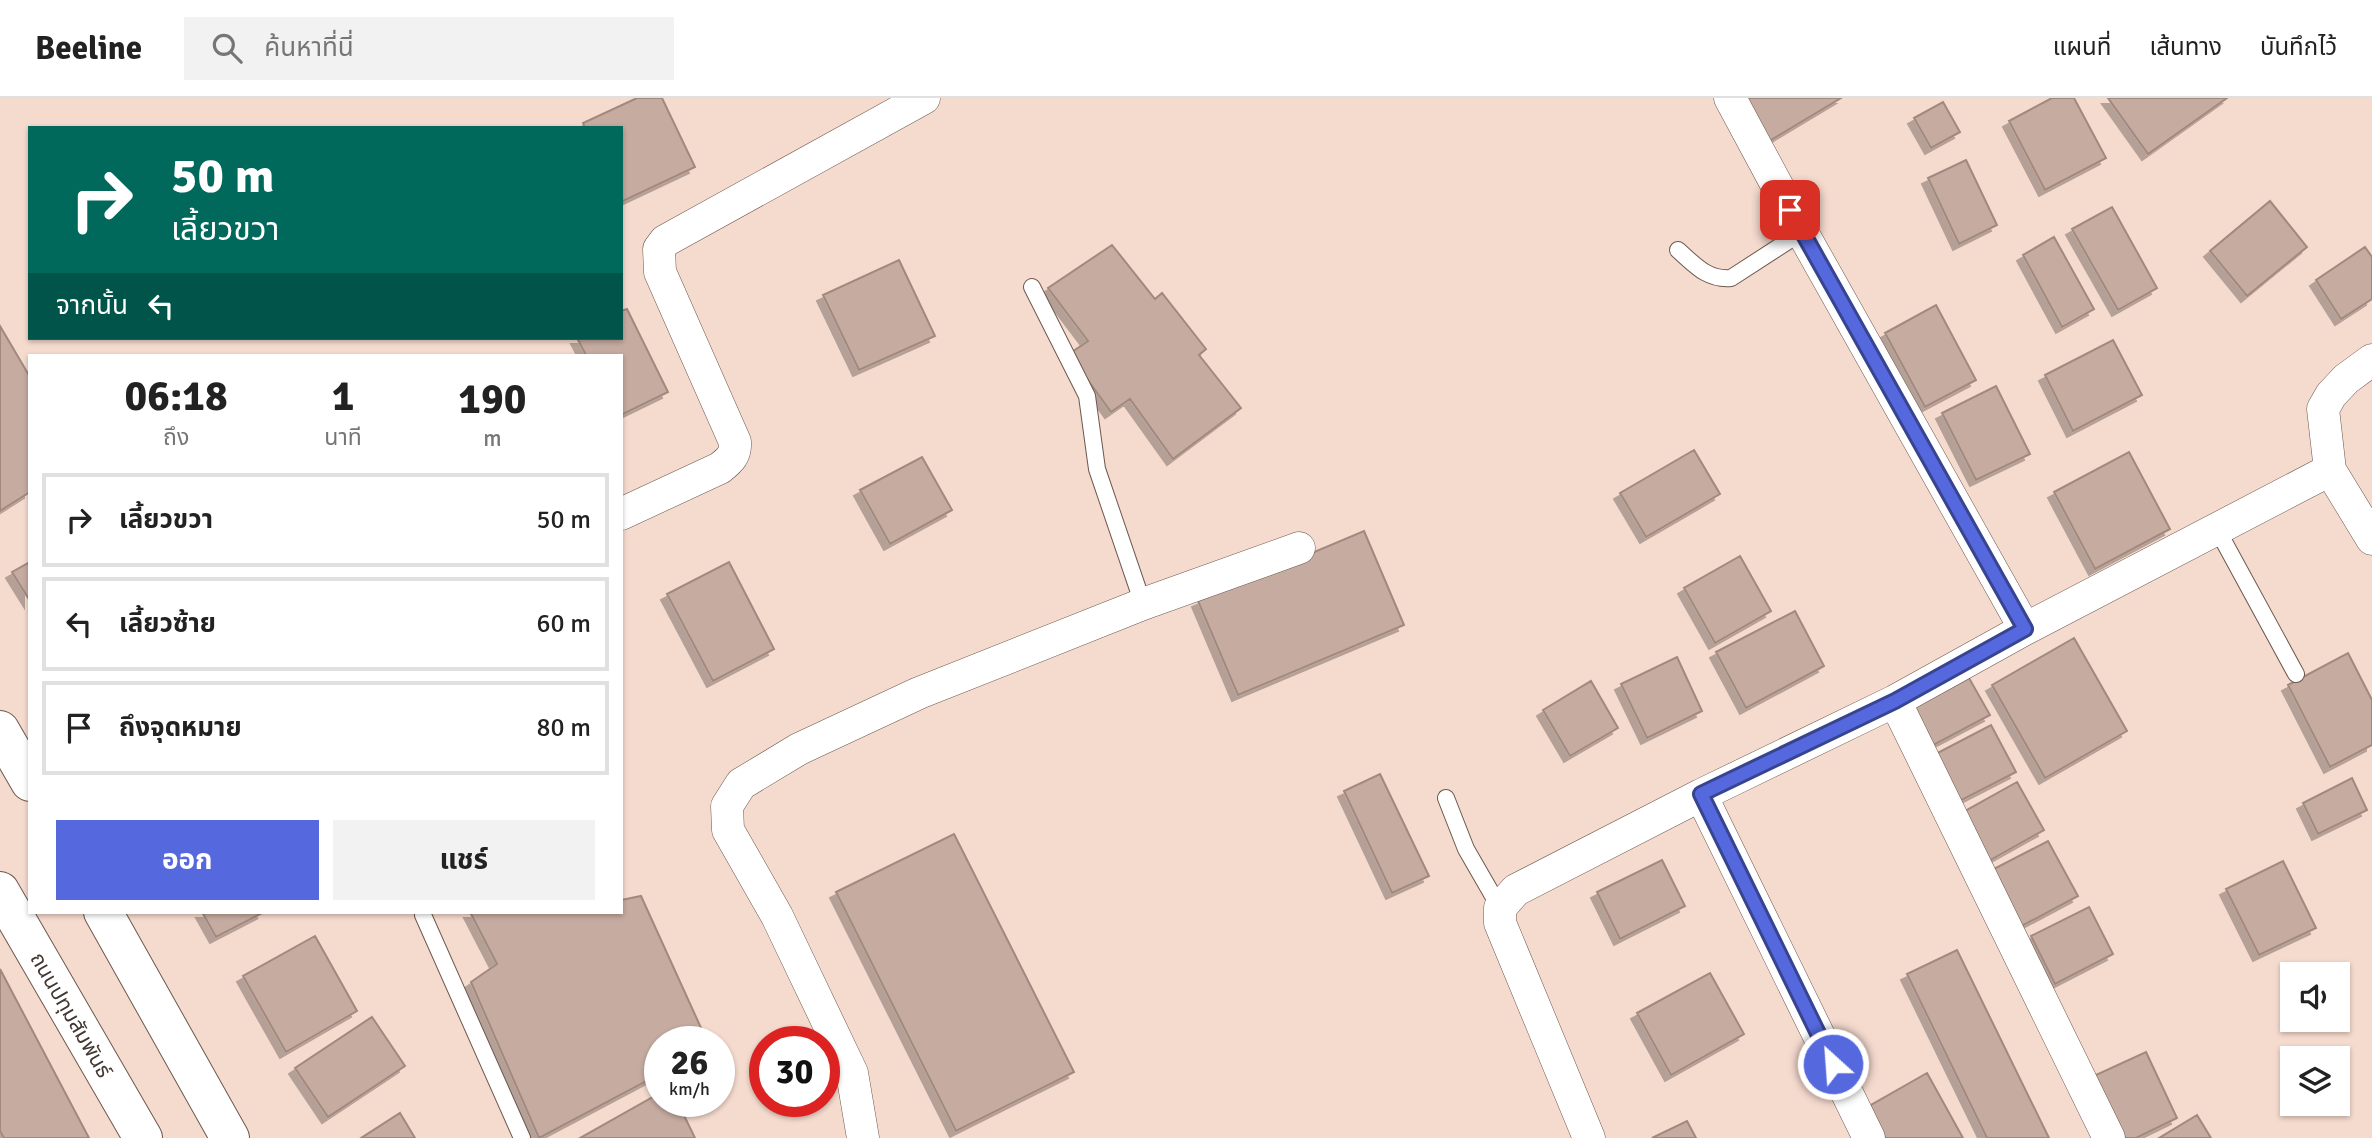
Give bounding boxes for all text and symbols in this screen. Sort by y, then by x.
search box [184,17,674,80]
text: Beeline [35,28,142,69]
icon: search [208,29,246,67]
text: ค้นหาที่นี่ [264,32,354,64]
text: แผนที่ [2053,32,2111,62]
text: เส้นทาง [2149,32,2222,62]
text: บันทึกไว้ [2260,32,2337,62]
text: 50 m [171,146,274,206]
icon: right [56,154,147,245]
pin [1760,180,1820,240]
icon: arrive [1771,191,1809,229]
text: เลี้ยวขวา [171,210,279,249]
icon: left [142,287,180,325]
text: จากนั้น [56,290,128,322]
text: 06:18 [125,371,228,422]
text: 1 [332,371,354,422]
text: 190 [458,374,526,425]
text: ถึง [163,423,189,452]
text: นาที [324,423,362,452]
text: m [483,424,502,453]
icon: right [60,501,98,539]
text: เลี้ยวขวา [119,504,213,536]
text: 50 m [536,504,591,536]
icon: left [60,605,98,643]
text: เลี้ยวซ้าย [119,608,216,640]
text: 60 m [536,608,591,640]
icon: arrive [60,709,98,747]
text: ถึงจุดหมาย [119,712,242,744]
text: 80 m [536,712,591,744]
button: ออก [56,820,319,900]
button: แชร์ [333,820,595,900]
street label: ถนนปทุมสัมพันธ์ [25,948,118,1083]
map controls [2280,962,2350,1116]
button: sound [2280,962,2350,1032]
speed limit sign: 30 [749,1026,840,1117]
position arrow [1796,1027,1870,1101]
text: 26 [671,1041,708,1084]
button: layers [2280,1046,2350,1116]
text: km/h [669,1078,710,1100]

